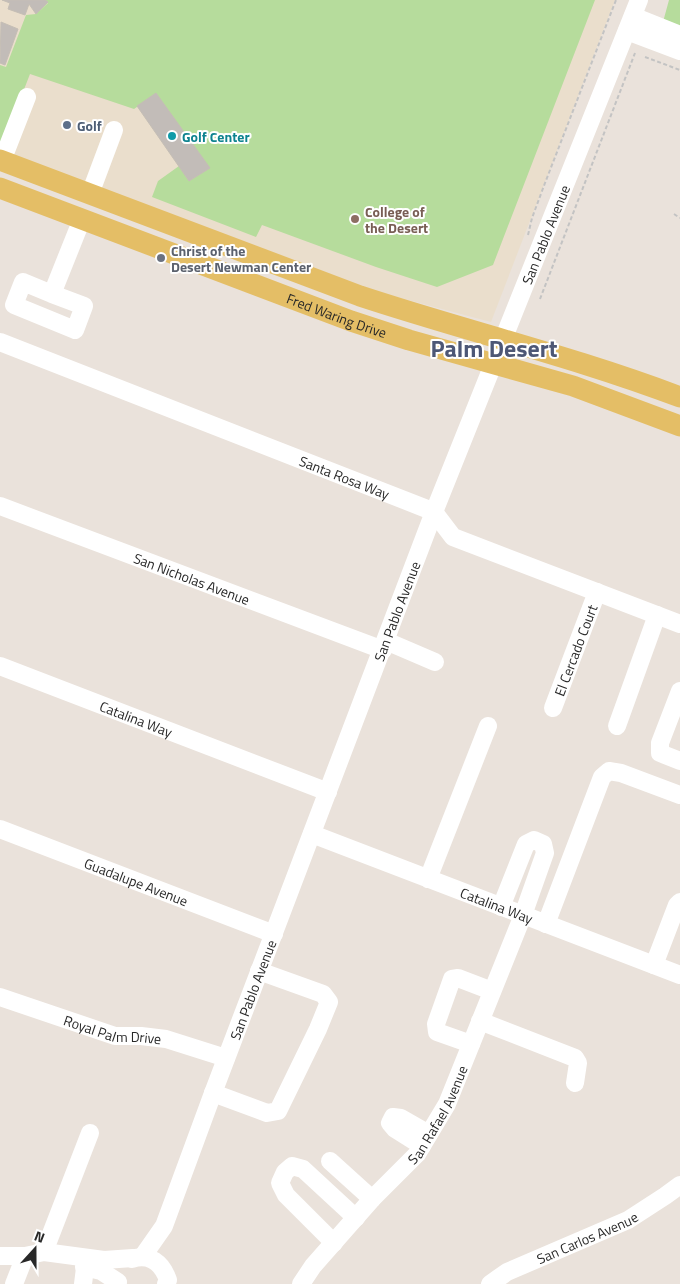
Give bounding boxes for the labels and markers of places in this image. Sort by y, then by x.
place label: Golf [77,115,102,136]
marker: Golf [61,119,73,131]
place label: Golf Center [182,126,250,147]
marker: Golf Center [166,130,178,142]
place label: College of the Desert [365,201,428,238]
marker: College of the Desert [349,213,361,225]
place label: Christ of the Desert Newman Center [171,240,311,277]
marker: Christ of the Desert Newman Center [155,252,167,264]

